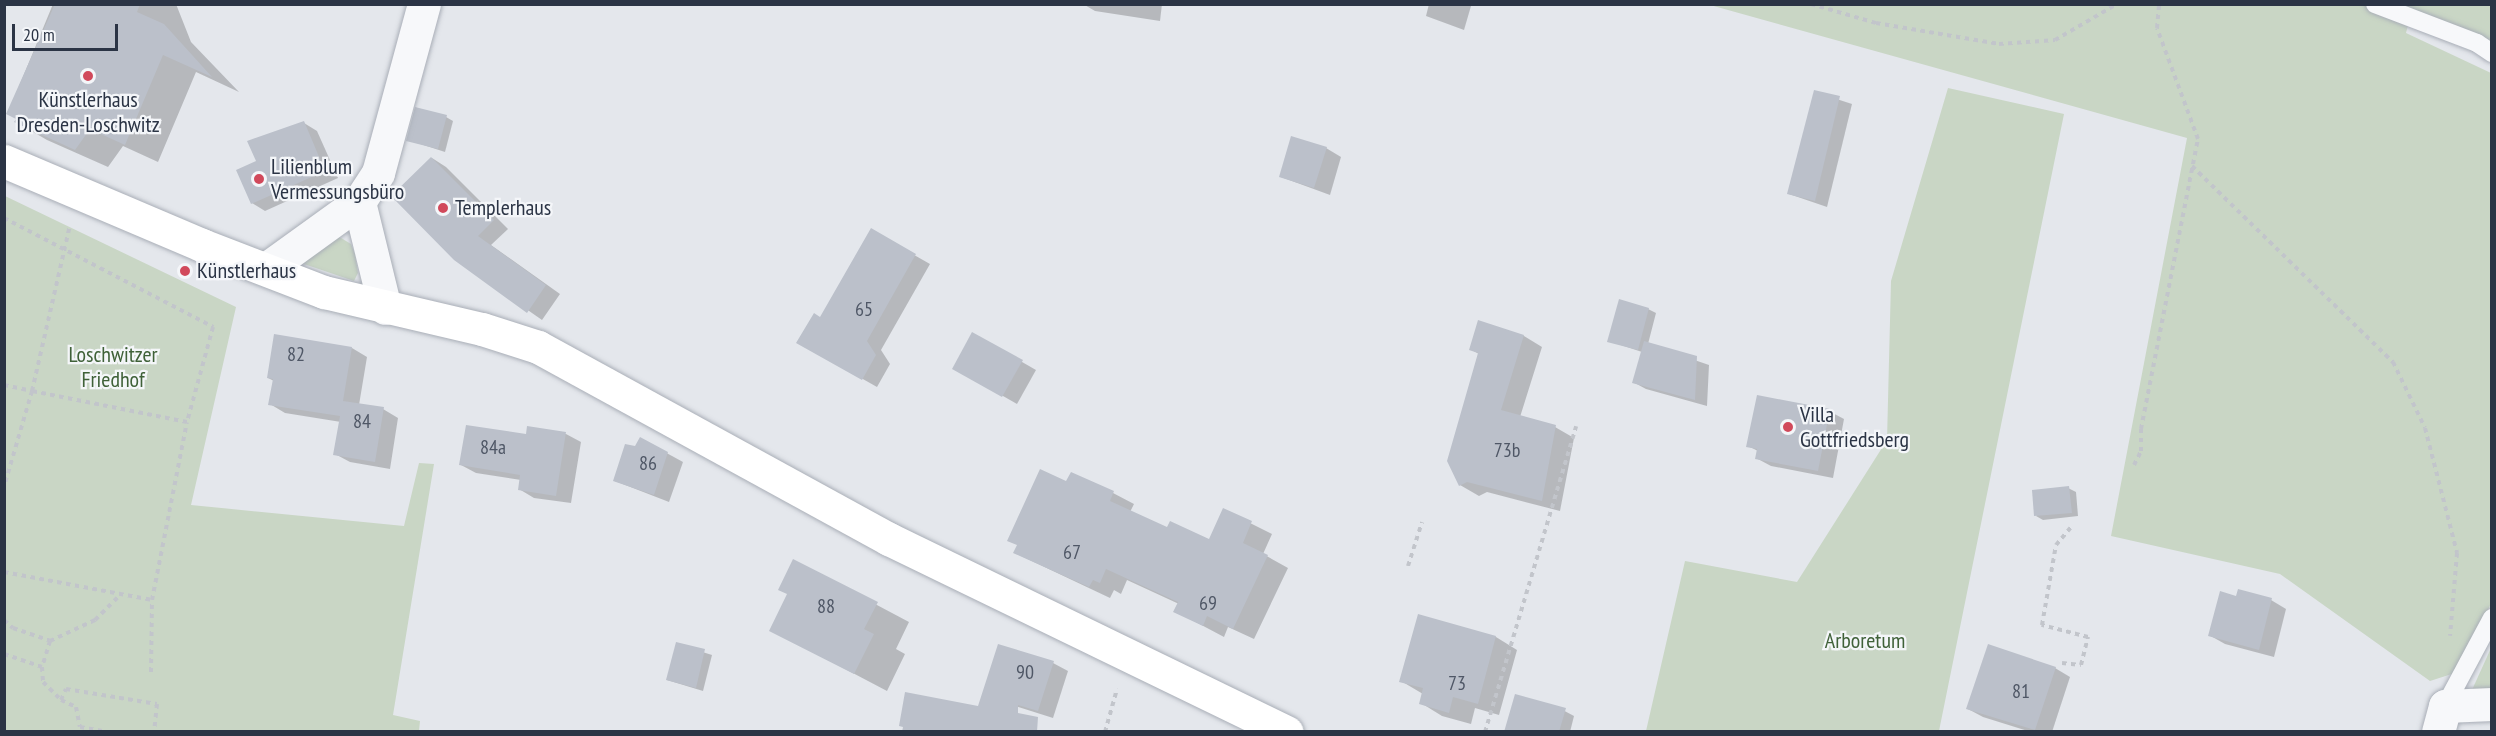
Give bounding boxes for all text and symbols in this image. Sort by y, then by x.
scale bar [15,12,122,50]
text: 20 m [23,23,55,46]
marker: Künstlerhaus Dresden-Loschwitz [81,69,95,83]
place label: Künstlerhaus Dresden-Loschwitz [16,86,160,138]
place label: Lilienblum Vermessungsbüro [271,153,404,204]
marker: Lilienblum Vermessungsbüro [252,172,266,186]
place label: Templerhaus [455,195,551,221]
marker: Templerhaus [436,201,450,215]
place label: Künstlerhaus [197,258,296,284]
marker: Künstlerhaus [178,264,192,278]
house number: 65 [855,297,873,321]
park label: Loschwitzer Friedhof [68,341,158,392]
house number: 82 [287,342,305,366]
place label: Villa Gottfriedsberg [1800,401,1909,452]
house number: 84 [353,409,371,433]
marker: Villa Gottfriedsberg [1781,420,1795,434]
house number: 84a [480,435,506,459]
house number: 73b [1494,438,1520,462]
house number: 86 [639,451,657,475]
house number: 67 [1063,540,1081,564]
house number: 69 [1199,591,1217,615]
house number: 88 [817,594,835,618]
park label: Arboretum [1825,628,1905,654]
house number: 90 [1016,660,1034,684]
house number: 73 [1448,671,1466,695]
house number: 81 [2012,679,2030,703]

